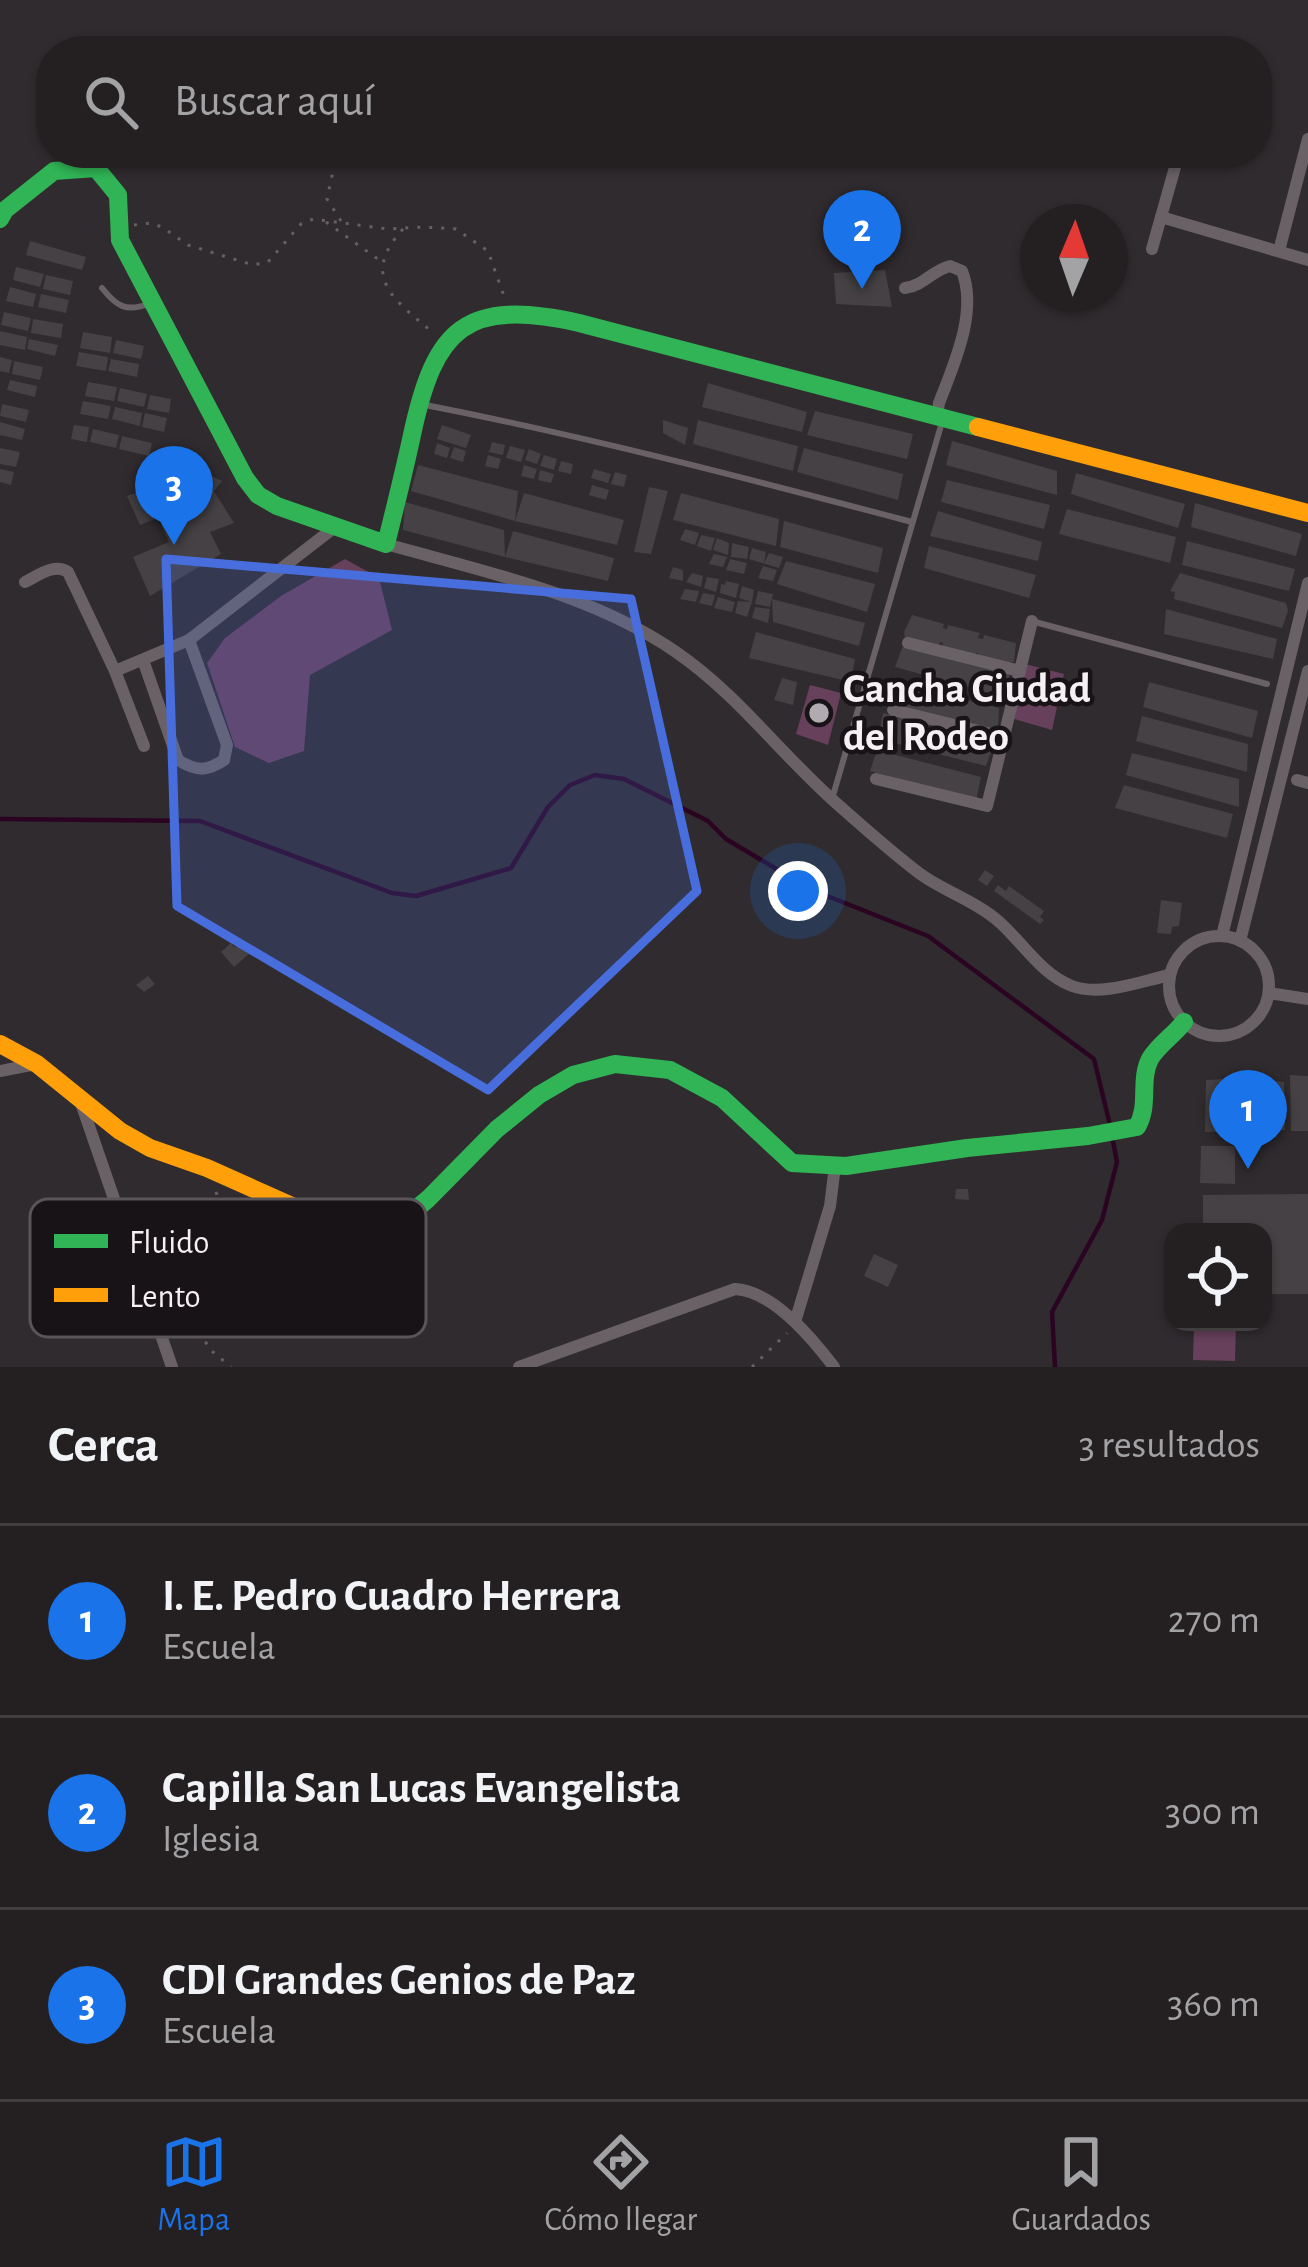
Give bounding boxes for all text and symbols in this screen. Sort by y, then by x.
search box [36,36,1272,168]
icon: search [78,69,144,135]
text: Buscar aquí [174,79,374,124]
pin: 2 [823,190,901,289]
north arrow [1020,204,1128,312]
pin: 3 [135,446,213,545]
place label: Cancha Ciudad del Rodeo [843,668,1091,758]
marker: Cancha Ciudad del Rodeo [806,700,832,726]
your location [768,861,828,921]
pin: 1 [1209,1070,1287,1169]
legend [30,1199,426,1337]
map controls [1164,1223,1272,1331]
button: locate [1164,1223,1272,1331]
text: Fluido [129,1227,210,1260]
text: Lento [129,1281,201,1314]
text: Cerca [48,1420,159,1471]
text: 3 resultados [1079,1426,1260,1465]
text: I. E. Pedro Cuadro Herrera [162,1574,621,1619]
text: 1 [80,1601,94,1640]
text: 270 m [1168,1601,1260,1640]
text: Escuela [162,1628,276,1667]
text: Capilla San Lucas Evangelista [162,1766,681,1811]
text: 2 [78,1793,96,1832]
text: 300 m [1165,1793,1260,1832]
text: Iglesia [162,1820,260,1859]
text: CDI Grandes Genios de Paz [162,1958,636,2003]
text: 3 [79,1985,95,2024]
text: 360 m [1167,1985,1260,2024]
text: Escuela [162,2012,276,2051]
tab: Mapa [157,2129,230,2241]
tab: Cómo llegar [544,2129,697,2241]
tab: Guardados [1012,2129,1151,2241]

